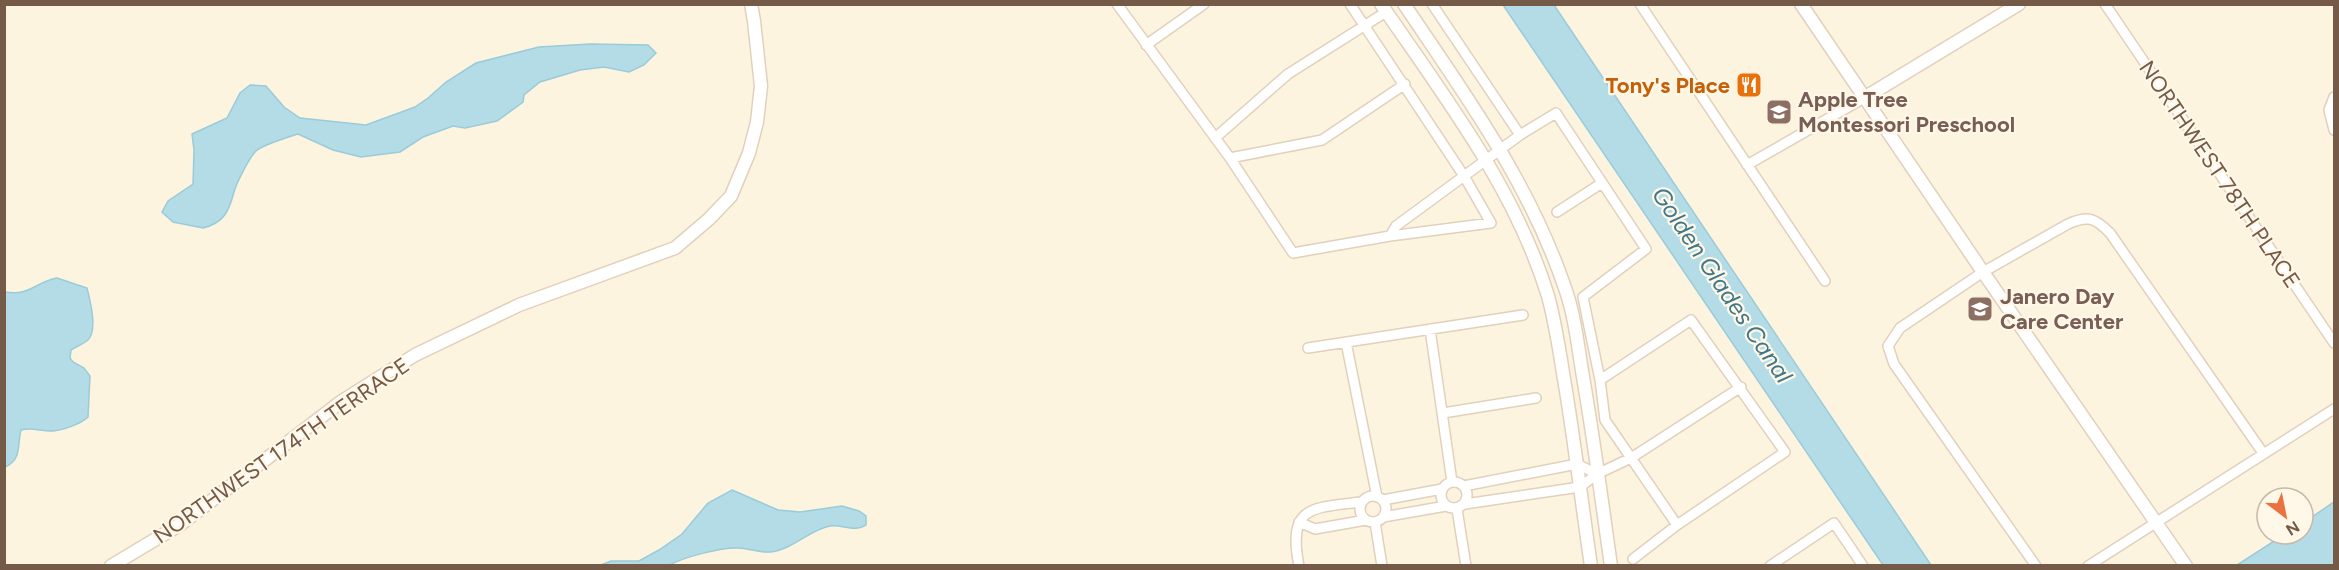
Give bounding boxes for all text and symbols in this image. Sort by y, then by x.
street label: NORTHWEST 78TH PLACE [2133,55,2306,293]
restaurant icon: Tony's Place [1734,70,1764,100]
place label: Tony's Place [1605,72,1730,99]
place label: Apple Tree Montessori Preschool [1798,86,2015,138]
school or university icon: Apple Tree Montessori Preschool [1764,97,1794,127]
water label: Golden Glades Canal [1646,181,1799,389]
place label: Janero Day Care Center [2000,283,2124,335]
school or university icon: Janero Day Care Center [1965,294,1995,324]
street label: NORTHWEST 174TH TERRACE [148,351,415,549]
north arrow [2255,486,2315,546]
text: N [2282,517,2303,540]

